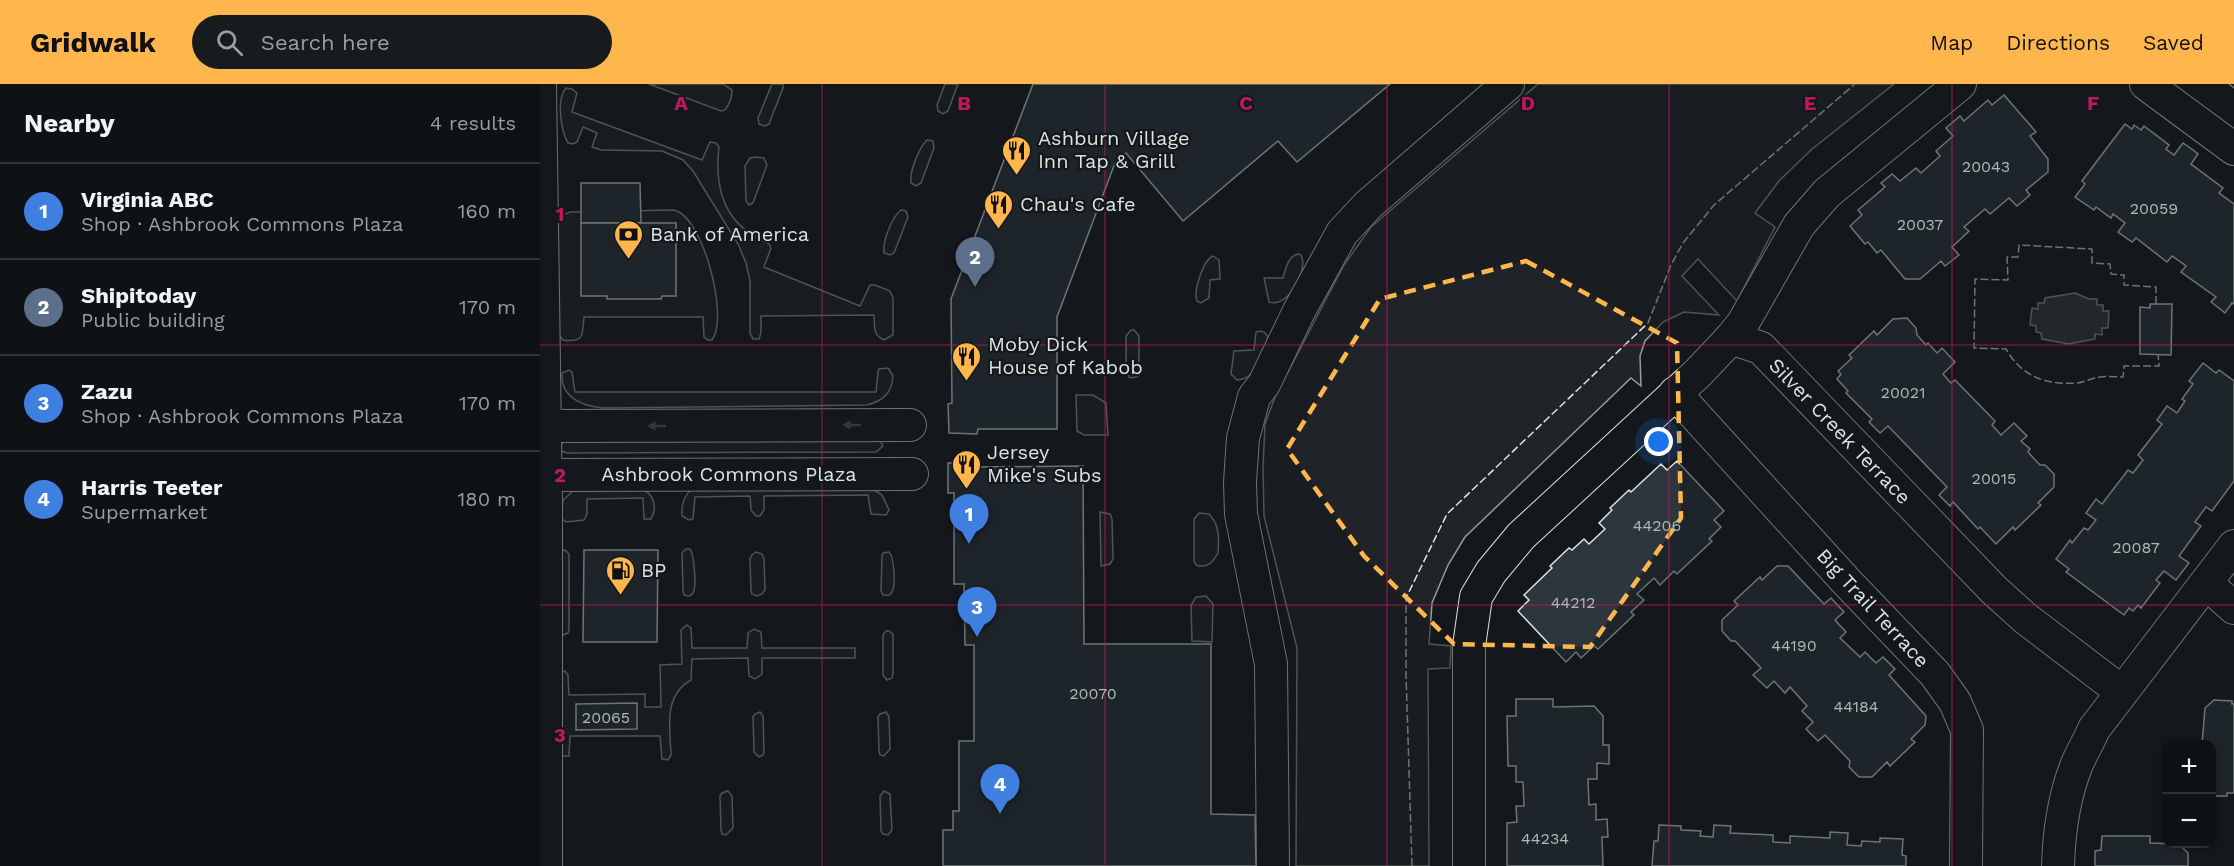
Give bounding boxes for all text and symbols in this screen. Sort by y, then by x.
search box [192,15,612,69]
text: Gridwalk [30,26,156,59]
icon: search [213,26,246,59]
text: Search here [261,30,390,55]
text: Map [1930,30,1973,55]
text: Directions [2006,30,2110,55]
text: Saved [2143,30,2204,55]
text: A [674,91,688,115]
text: B [957,91,971,115]
text: C [1239,91,1253,115]
text: D [1521,91,1535,115]
text: E [1804,91,1816,115]
text: F [2087,91,2099,115]
text: Nearby [24,108,115,138]
text: 4 results [430,111,516,135]
place label: Ashburn Village Inn Tap & Grill [1038,126,1190,173]
restaurant icon: Ashburn Village Inn Tap & Grill [1001,134,1033,176]
house number: 20043 [1962,157,2010,176]
text: Virginia ABC [81,187,214,212]
restaurant icon: Chau's Cafe [983,188,1015,230]
place label: Chau's Cafe [1020,192,1136,216]
text: 1 [39,199,48,223]
text: 160 m [458,199,516,223]
house number: 20059 [2130,199,2178,218]
text: 1 [556,202,564,226]
text: Shop · Ashbrook Commons Plaza [81,212,403,236]
house number: 20037 [1897,215,1943,234]
bank icon: Bank of America [613,218,645,260]
place label: Bank of America [650,222,809,246]
pin: 2 [956,238,994,287]
text: Shipitoday [81,283,196,308]
text: 2 [38,295,49,319]
text: 170 m [459,295,516,319]
text: Public building [81,308,225,332]
place label: Moby Dick House of Kabob [988,332,1143,379]
restaurant icon: Moby Dick House of Kabob [951,340,983,382]
street label: Silver Creek Terrace [1764,353,1916,509]
text: Zazu [81,379,133,404]
house number: 20021 [1881,383,1925,402]
text: 3 [38,391,49,415]
text: 170 m [459,391,516,415]
text: Shop · Ashbrook Commons Plaza [81,404,403,428]
one-way arrow [842,420,861,430]
one-way arrow [647,421,666,431]
your location [1644,427,1673,456]
place label: Jersey Mike's Subs [987,440,1102,487]
restaurant icon: Jersey Mike's Subs [950,448,982,490]
street label: Ashbrook Commons Plaza [601,462,857,486]
text: 2 [554,463,566,487]
house number: 20015 [1972,469,2016,488]
text: Harris Teeter [81,475,222,500]
text: 4 [37,487,50,511]
text: 180 m [458,487,516,511]
pin: 1 [950,494,988,544]
text: Supermarket [81,500,207,524]
house number: 44206 [1633,516,1681,535]
house number: 20087 [2112,538,2160,557]
street label: Big Trail Terrace [1812,544,1934,672]
fuel station icon: BP [604,554,636,596]
place label: BP [641,558,666,582]
pin: 3 [958,588,996,637]
house number: 44212 [1551,593,1595,612]
house number: 44190 [1771,636,1817,655]
house number: 20070 [1069,684,1117,703]
house number: 44184 [1833,697,1879,716]
house number: 20065 [582,708,630,727]
text: 3 [554,723,566,747]
map controls [2162,740,2216,848]
button: + [2162,740,2216,794]
pin: 4 [980,764,1020,814]
button: − [2162,794,2216,848]
house number: 44234 [1521,829,1569,848]

